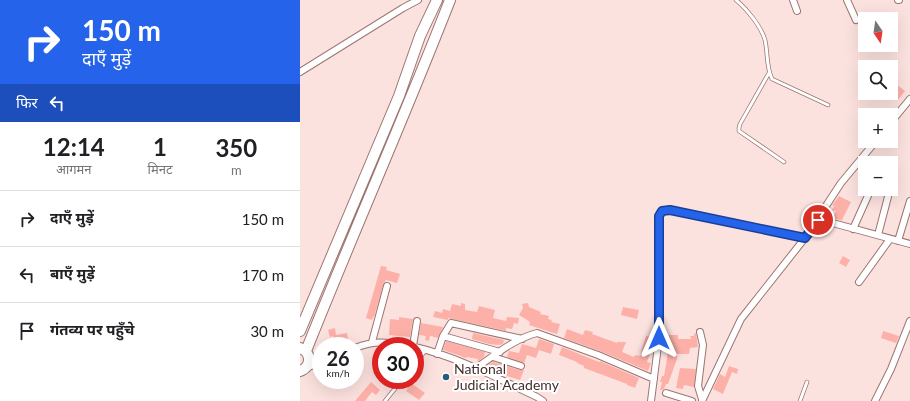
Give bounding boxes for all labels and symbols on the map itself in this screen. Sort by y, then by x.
north arrow [858,12,898,52]
pin [801,203,835,237]
position arrow [638,317,680,359]
speed limit sign: 30 [372,337,424,389]
place label: National Judicial Academy [454,360,560,393]
marker: National Judicial Academy [441,372,451,382]

